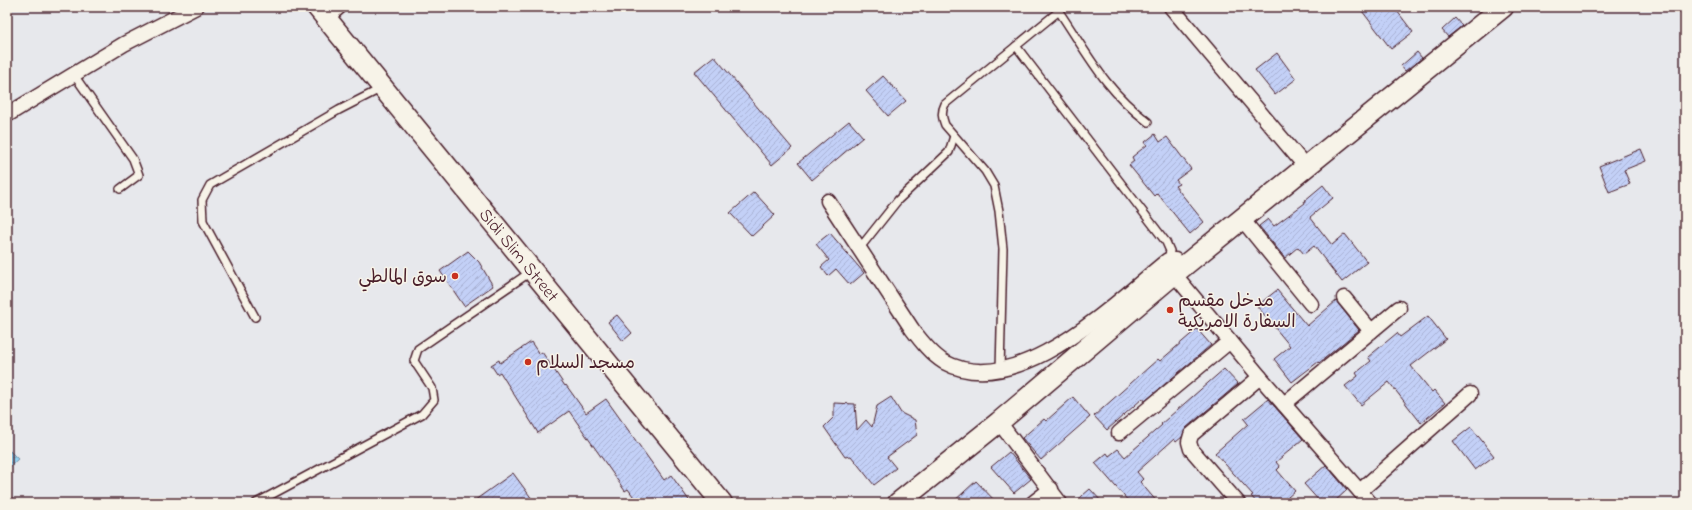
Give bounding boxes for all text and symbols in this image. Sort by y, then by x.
street label: Sidi Slim Street [472,204,564,309]
place label: سوق المالطي [358,265,447,292]
marker: سوق المالطي [450,271,460,281]
place label: مدخل مقسم السفارة الامريكية [1178,289,1296,336]
marker: مدخل مقسم السفارة الامريكية [1165,305,1175,315]
place label: مسجد السلام [536,351,635,377]
marker: مسجد السلام [523,357,533,367]

